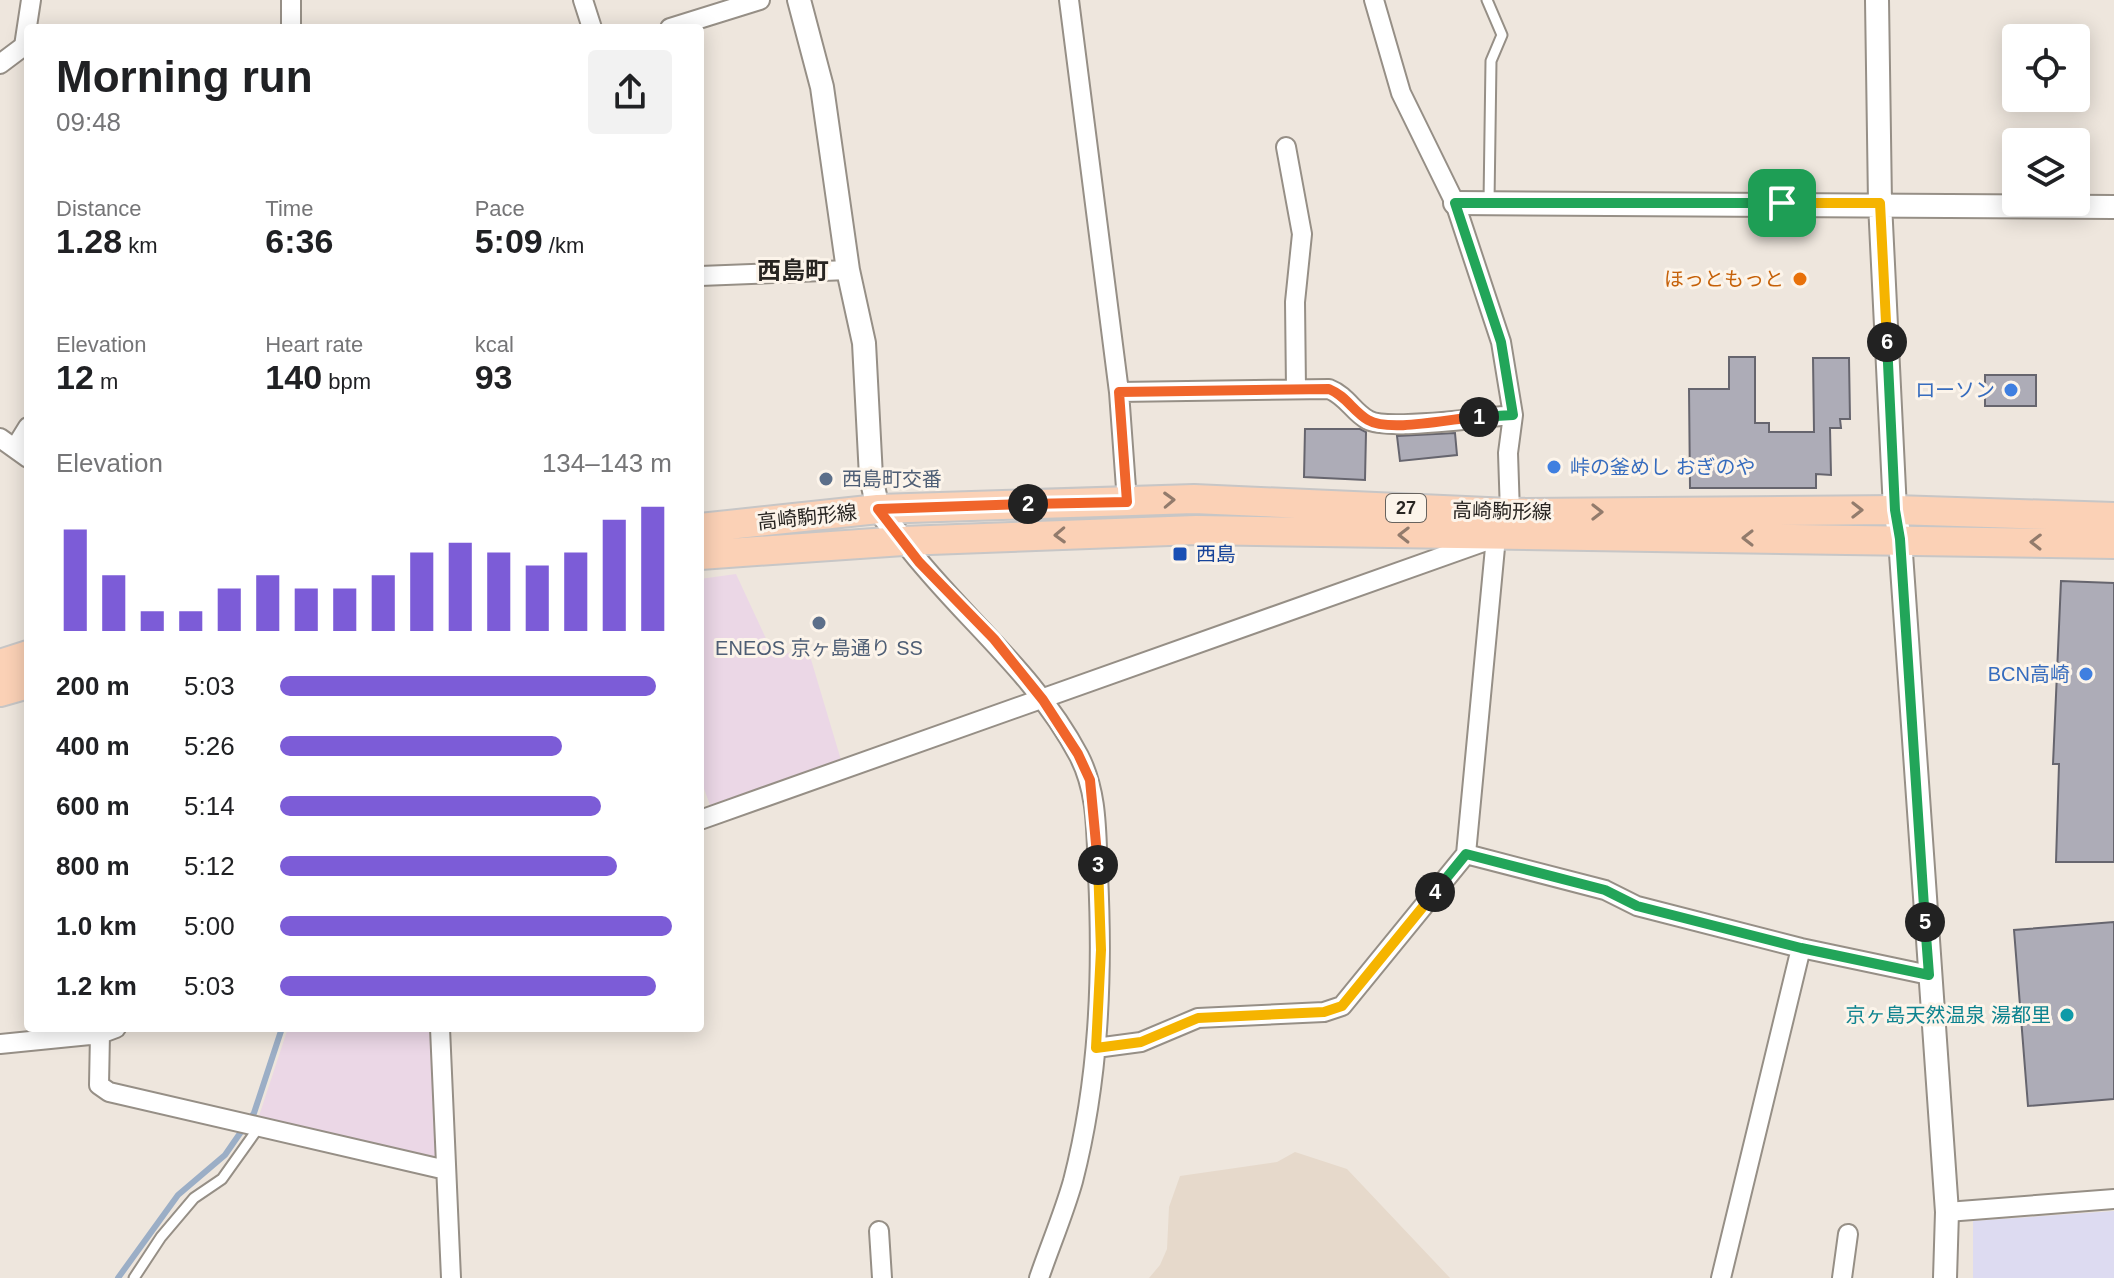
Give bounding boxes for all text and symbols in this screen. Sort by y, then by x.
map controls [2002,24,2090,216]
button: locate [2002,24,2090,112]
button: share [588,50,672,134]
text: Morning run [56,52,313,101]
text: 09:48 [56,107,121,137]
button: layers [2002,128,2090,216]
pin [1748,169,1816,237]
icon: arrive [1760,181,1804,225]
text: Distance [56,196,142,221]
text: Time [265,196,313,221]
text: Pace [475,196,525,221]
text: 1.28 [56,222,122,260]
text: 6:36 [265,222,333,260]
text: 5:09 [475,222,543,260]
text: km [122,233,158,258]
text: /km [543,233,584,258]
district label: 西島町 [757,257,829,284]
place label: ほっともっと [1664,268,1784,290]
marker: ほっともっと [1791,270,1809,288]
pin: 6 [1867,322,1907,362]
text: 6 [1881,329,1893,354]
text: Elevation [56,332,147,357]
text: Heart rate [265,332,363,357]
text: kcal [475,332,514,357]
text: 12 [56,358,94,396]
text: 140 [265,358,322,396]
text: 93 [475,358,512,396]
text: m [94,369,118,394]
text: bpm [322,369,371,394]
place label: ローソン [1915,379,1995,401]
marker: ローソン [2002,381,2020,399]
pin: 1 [1459,397,1499,437]
text: 1 [1473,404,1485,429]
text: Elevation [56,448,163,478]
text: 134–143 m [542,448,672,478]
place label: 峠の釜めし おぎのや [1570,456,1756,478]
marker: 峠の釜めし おぎのや [1545,458,1563,476]
place label: 西島町交番 [842,468,942,490]
marker: 西島町交番 [817,470,835,488]
pin: 2 [1008,484,1048,524]
text: 2 [1022,491,1034,516]
one-way arrow [1163,491,1176,508]
road number: 27 [1386,494,1426,522]
street label: 高崎駒形線 [1452,499,1552,523]
street label: 高崎駒形線 [756,501,858,533]
one-way arrow [1851,501,1864,519]
one-way arrow [1591,503,1604,521]
one-way arrow [1397,526,1410,544]
one-way arrow [1053,527,1066,544]
one-way arrow [1741,530,1754,547]
one-way arrow [2029,533,2042,551]
place label: 西島 [1196,543,1236,565]
marker: 西島 [1171,545,1189,563]
marker: ENEOS 京ヶ島通り SS [810,614,828,632]
place label: ENEOS 京ヶ島通り SS [715,637,923,659]
place label: BCN高崎 [1988,663,2070,685]
marker: BCN高崎 [2077,665,2095,683]
text: 200 m [56,671,130,701]
text: 5:03 [184,671,235,701]
text: 400 m [56,731,130,761]
text: 5:26 [184,731,235,761]
text: 600 m [56,791,130,821]
text: 5:14 [184,791,235,821]
pin: 3 [1078,845,1118,885]
text: 800 m [56,851,130,881]
text: 5:12 [184,851,235,881]
text: 3 [1092,852,1104,877]
pin: 4 [1415,872,1455,912]
text: 4 [1429,879,1441,904]
pin: 5 [1905,902,1945,942]
text: 5 [1919,909,1931,934]
text: 1.0 km [56,911,137,941]
text: 5:00 [184,911,235,941]
text: 1.2 km [56,971,137,1001]
text: 5:03 [184,971,235,1001]
place label: 京ヶ島天然温泉 湯都里 [1845,1004,2051,1026]
marker: 京ヶ島天然温泉 湯都里 [2058,1006,2076,1024]

